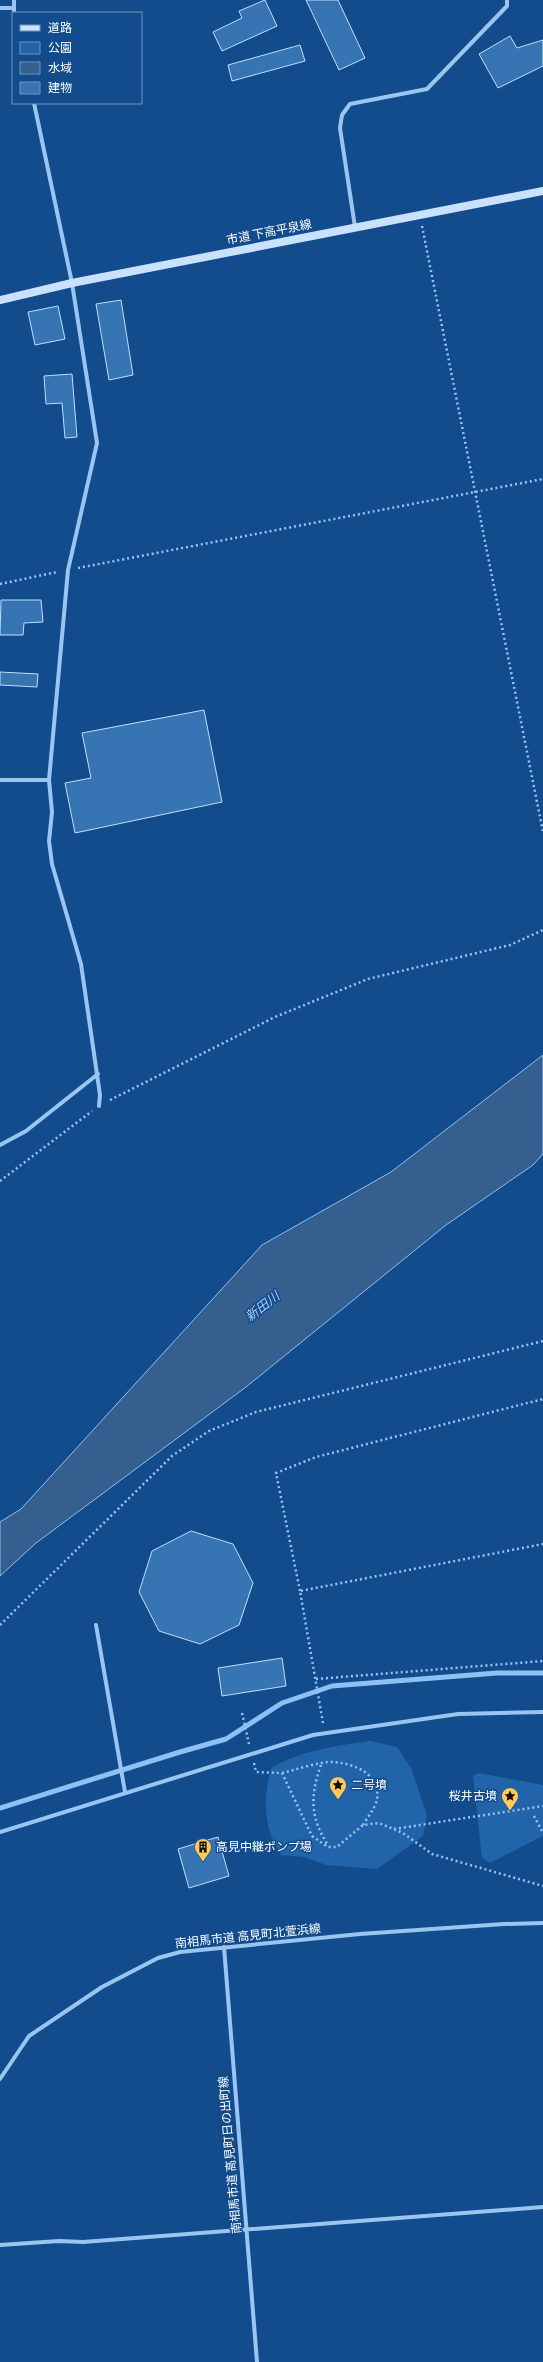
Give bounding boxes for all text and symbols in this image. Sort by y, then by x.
legend [12,12,142,104]
text: 道路 [48,19,72,36]
text: 公園 [48,39,72,56]
text: 水域 [48,59,72,76]
text: 建物 [48,79,72,96]
street label: 市道 下高平泉線 [225,215,313,248]
water label: 新田川 [241,1286,284,1325]
place icon: 二号墳 [328,1775,348,1800]
place label: 二号墳 [351,1776,387,1793]
place icon: 桜井古墳 [500,1786,520,1811]
place label: 桜井古墳 [449,1787,497,1804]
building icon: 高見中継ポンプ場 [193,1837,213,1862]
place label: 高見中継ポンプ場 [216,1838,312,1855]
street label: 南相馬市道 高見町北萱浜線 [174,1919,322,1952]
street label: 南相馬市道 高見町日の出町線 [214,2075,245,2235]

